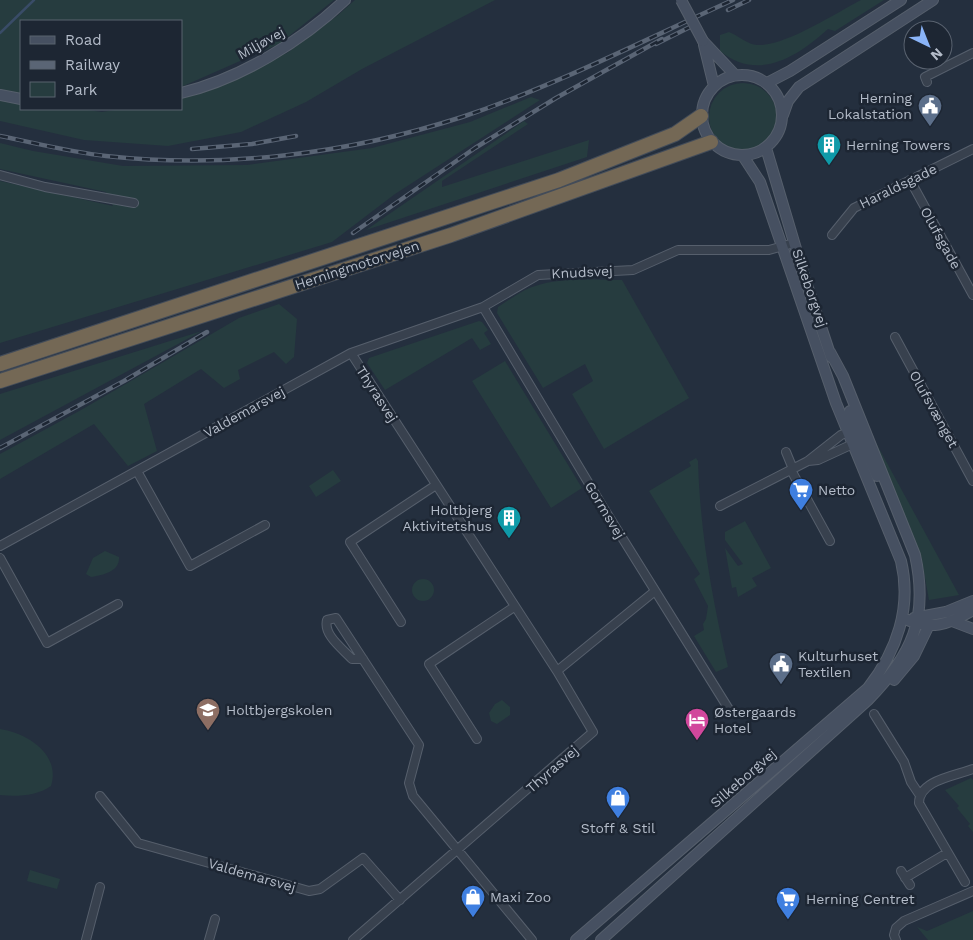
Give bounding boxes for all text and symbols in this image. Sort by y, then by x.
legend [20,20,182,110]
north arrow [903,20,953,70]
street label: Miljøvej [235,24,287,62]
text: Road [65,31,102,49]
text: N [928,45,946,64]
text: Railway [65,56,120,74]
text: Park [65,81,98,99]
place label: Herning Lokalstation [828,90,913,122]
public building icon: Herning Lokalstation [917,93,943,127]
building icon: Herning Towers [816,132,842,166]
place label: Herning Towers [846,137,950,153]
street label: Haraldsgade [857,160,939,212]
street label: Olufsgade [917,204,965,272]
street label: Herningmotorvejen [293,237,421,293]
street label: Silkeborgvej [789,247,831,329]
street label: Knudsvej [551,262,613,282]
street label: Thyrasvej [353,363,401,425]
street label: Olufsvænget [906,368,962,450]
street label: Valdemarsvej [201,383,287,441]
supermarket icon: Netto [788,477,814,511]
street label: Gormsvej [582,479,628,541]
place label: Netto [818,482,855,498]
place label: Holtbjerg Aktivitetshus [403,502,493,534]
building icon: Holtbjerg Aktivitetshus [496,505,522,539]
place label: Kulturhuset Textilen [798,648,878,680]
public building icon: Kulturhuset Textilen [768,651,794,685]
school or university icon: Holtbjergskolen [195,697,221,731]
place label: Holtbjergskolen [226,702,332,718]
place label: Østergaards Hotel [714,704,796,736]
hotel icon: Østergaards Hotel [684,707,710,741]
street label: Thyrasvej [523,742,581,796]
street label: Silkeborgvej [707,745,779,811]
shop icon: Stoff & Stil [605,785,631,819]
place label: Stoff & Stil [581,820,656,836]
street label: Valdemarsvej [206,855,298,895]
shop icon: Maxi Zoo [460,884,486,918]
supermarket icon: Herning Centret [775,886,801,920]
place label: Maxi Zoo [490,889,551,905]
place label: Herning Centret [806,891,915,907]

